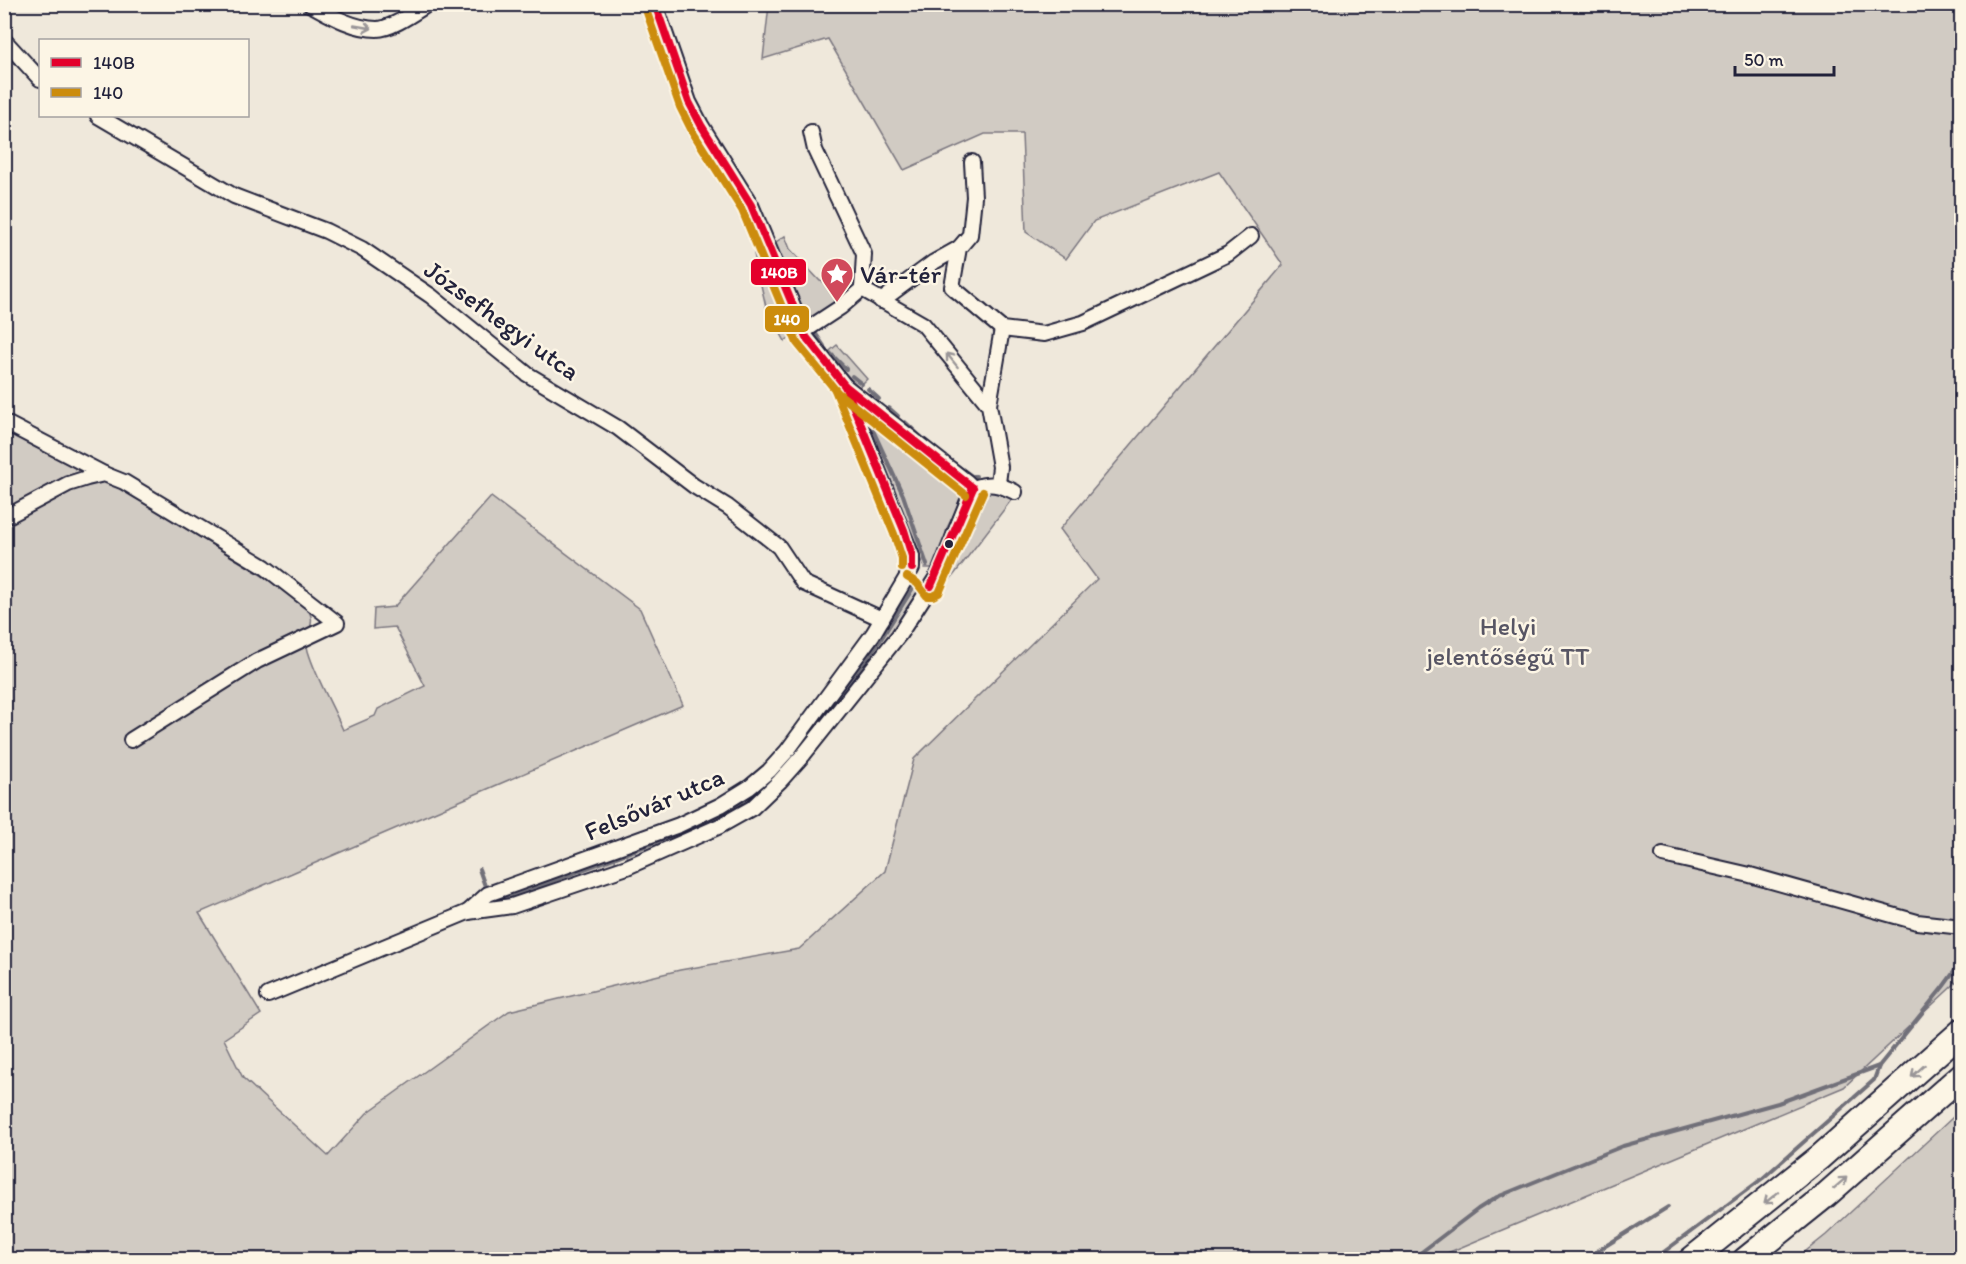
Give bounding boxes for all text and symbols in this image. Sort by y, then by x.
one-way arrow [353,22,373,33]
legend [39,39,249,117]
scale bar [1735,39,1834,77]
text: 50 m [1744,49,1784,71]
text: 140B [93,52,135,74]
text: 140 [93,82,123,104]
street label: Józsefhegyi utca [418,253,586,387]
place icon: Vár-tér [819,256,855,303]
line badge: 140B [750,258,807,286]
place label: Vár-tér [860,258,942,290]
text: 140B [760,263,798,282]
line badge: 140 [764,305,810,333]
text: 140 [774,310,801,329]
one-way arrow [945,353,959,368]
unlabelled marker [943,538,955,550]
park label: Helyi jelentőségű TT [1425,610,1590,672]
street label: Felsővár utca [580,760,729,848]
one-way arrow [1911,1064,1926,1078]
one-way arrow [1832,1176,1847,1190]
one-way arrow [1763,1191,1779,1204]

